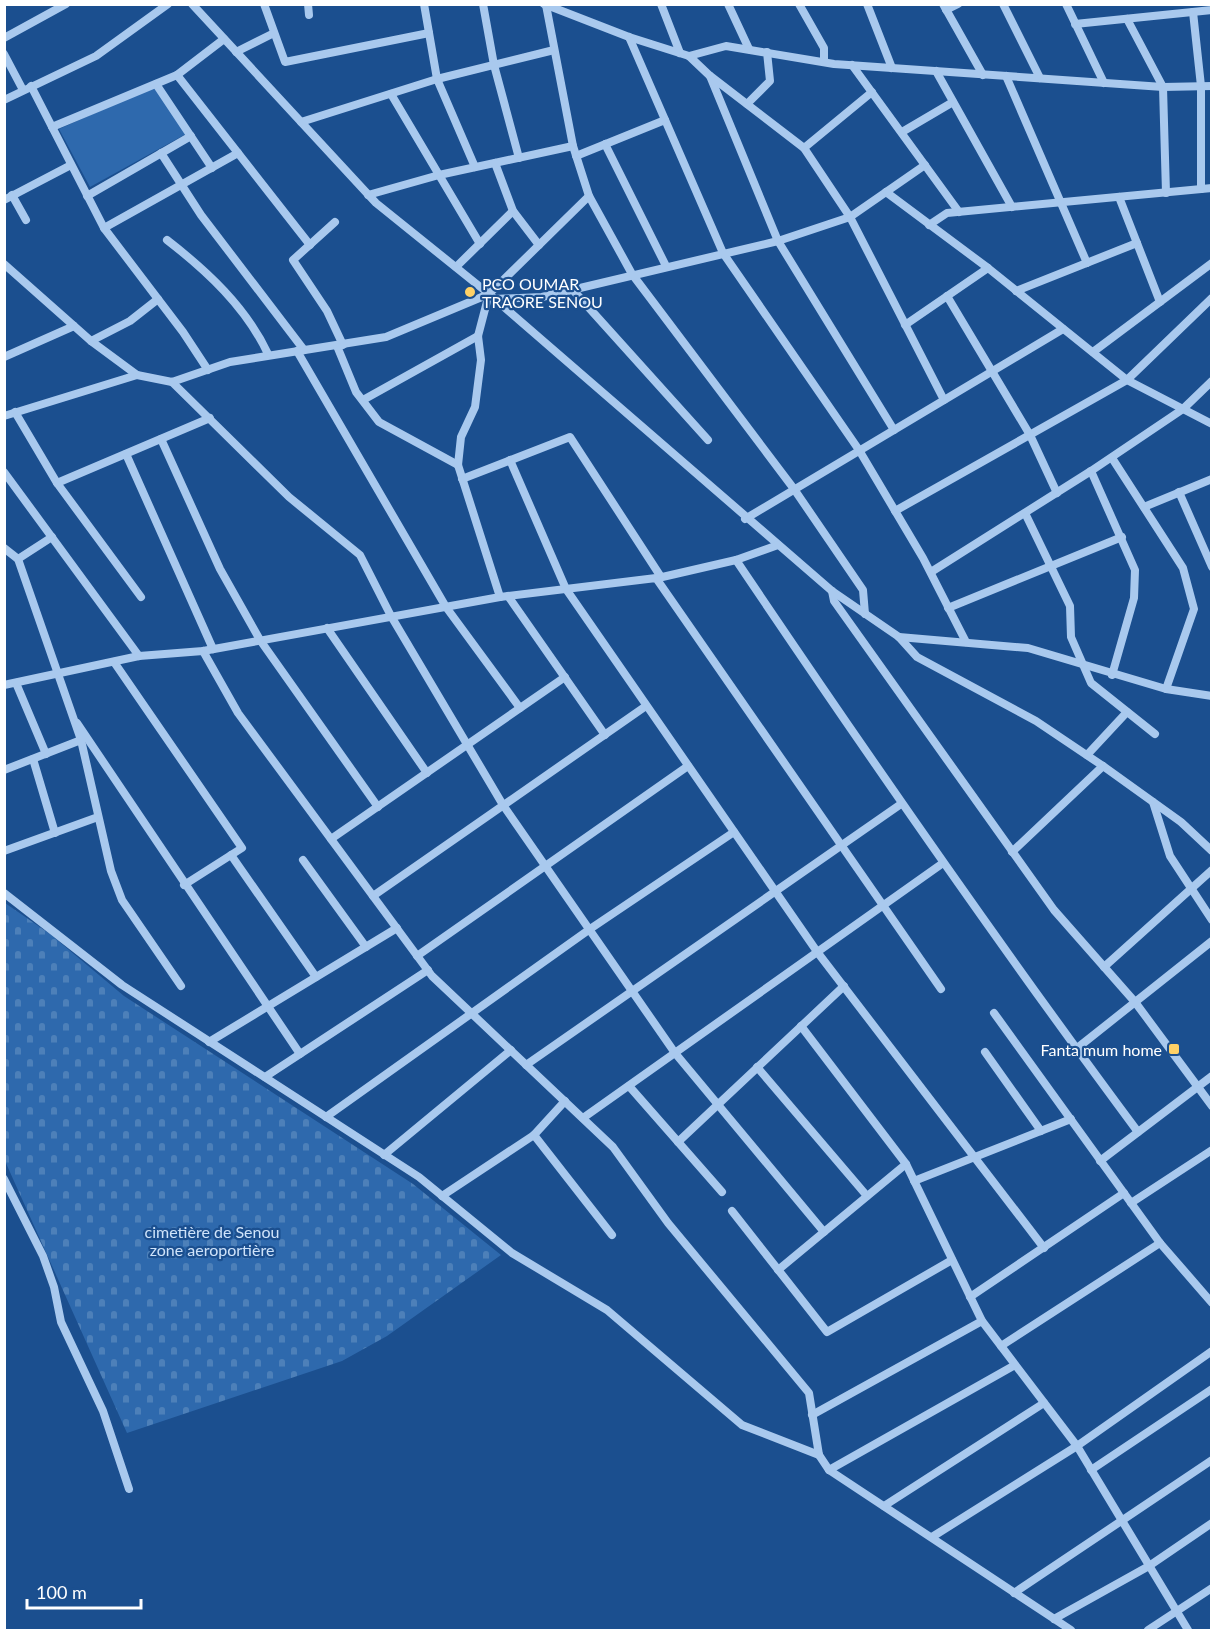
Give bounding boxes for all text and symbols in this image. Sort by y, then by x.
place label: PCO OUMAR TRAORE SENOU [482,274,603,311]
marker: PCO OUMAR TRAORE SENOU [463,285,477,299]
place label: Fanta mum home [1041,1040,1162,1059]
marker: Fanta mum home [1167,1042,1181,1056]
park label: cimetière de Senou zone aeroportière [145,1222,279,1259]
scale bar [27,1572,141,1610]
text: 100 m [36,1581,87,1603]

